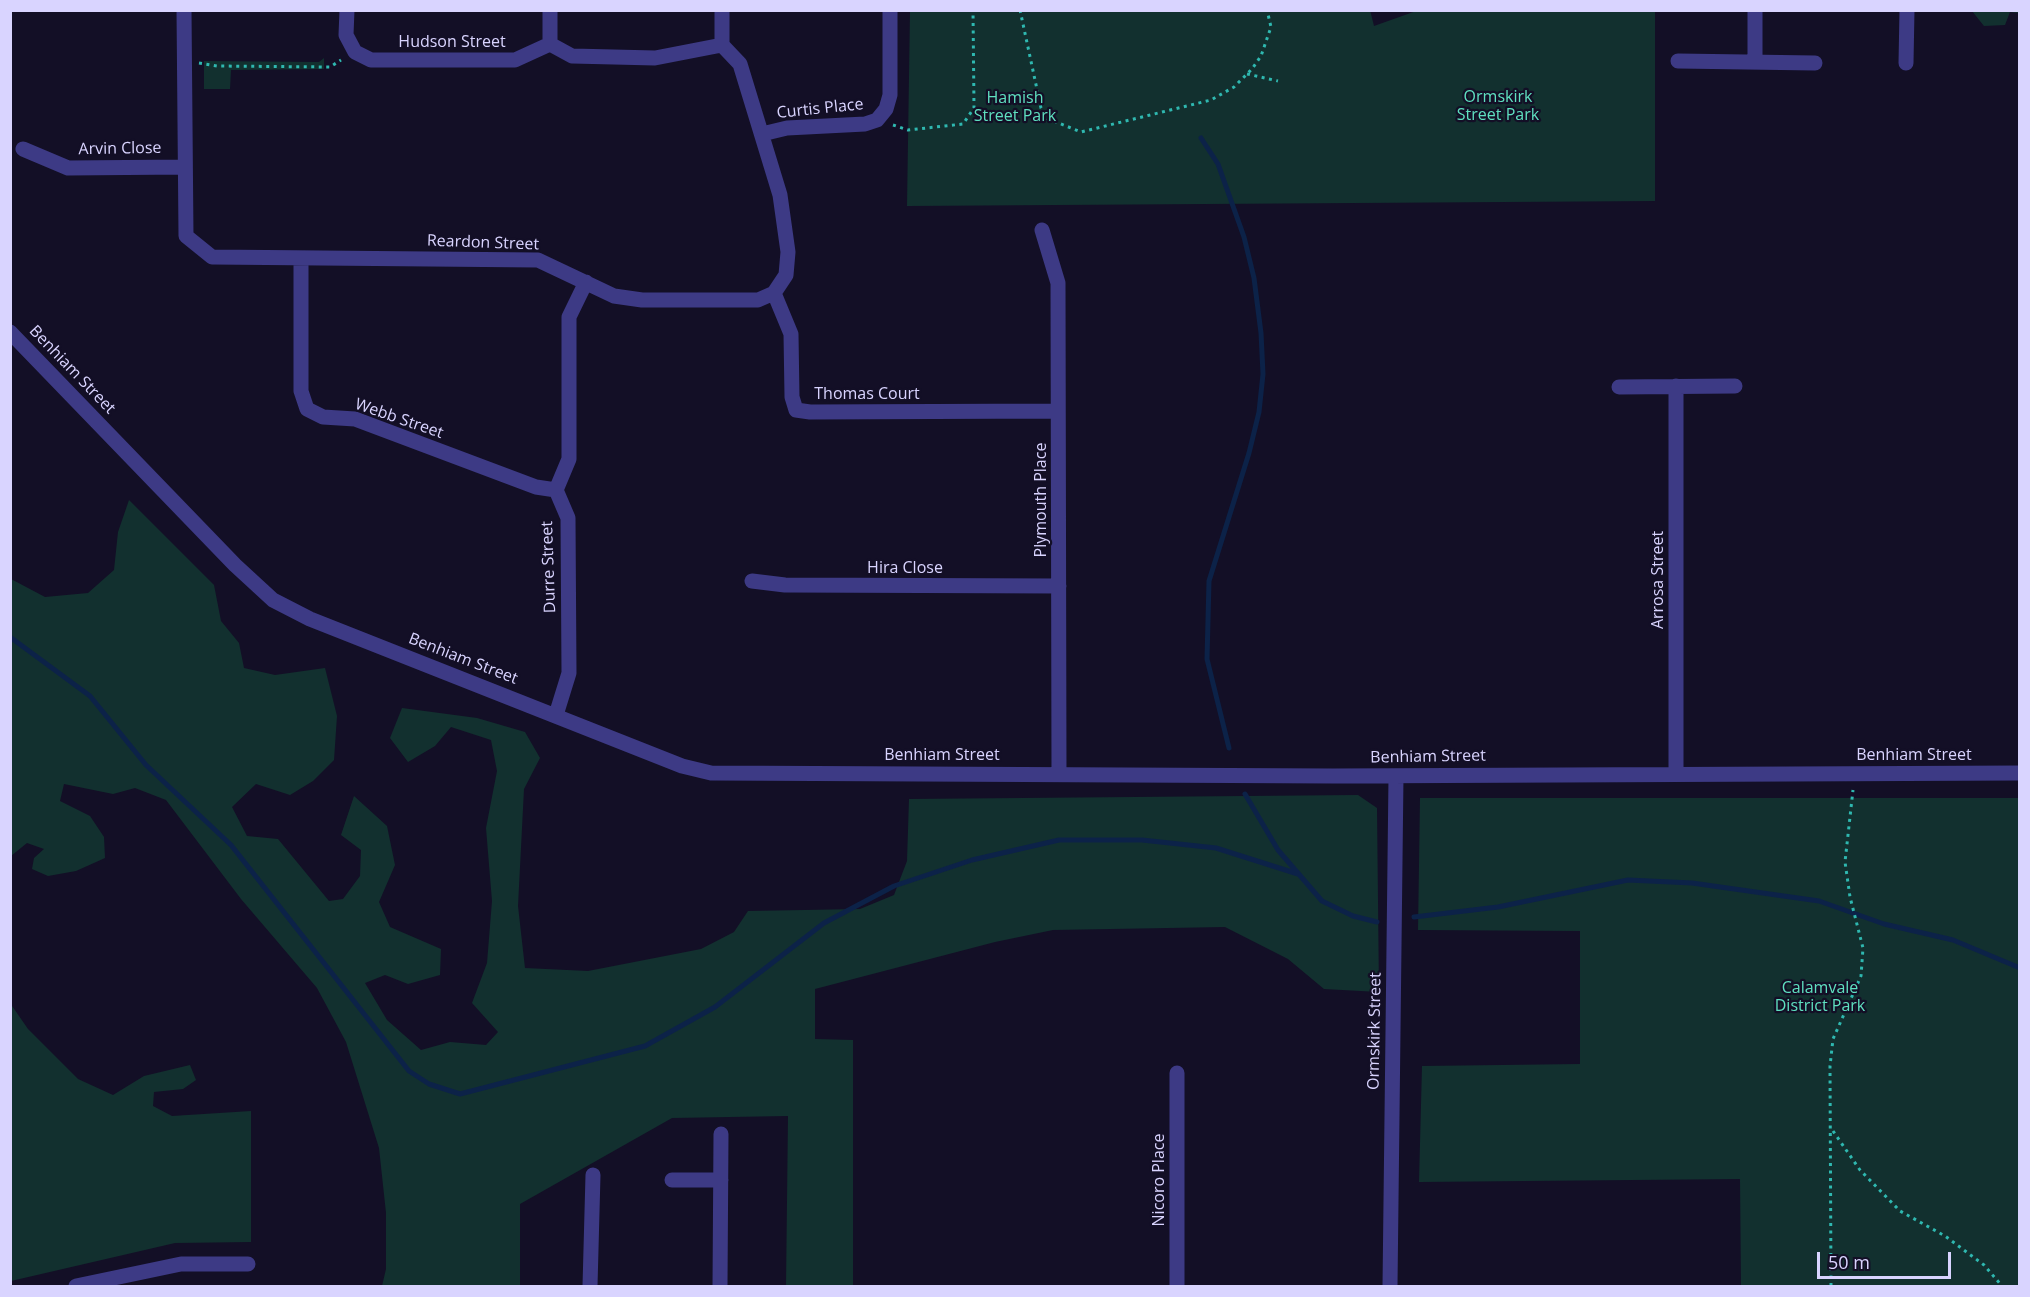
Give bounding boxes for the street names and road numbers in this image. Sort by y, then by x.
street label: Hudson Street [398,32,506,52]
street label: Curtis Place [776,95,864,123]
street label: Arvin Close [78,139,162,159]
street label: Reardon Street [427,231,539,255]
street label: Benhiam Street [25,322,119,418]
street label: Thomas Court [814,384,920,404]
street label: Webb Street [352,395,446,443]
street label: Plymouth Place [1031,443,1051,557]
street label: Durre Street [538,521,560,613]
street label: Arrosa Street [1648,531,1668,629]
street label: Hira Close [867,558,943,578]
street label: Benhiam Street [406,629,520,689]
street label: Benhiam Street [884,745,1000,765]
street label: Benhiam Street [1856,745,1972,765]
street label: Benhiam Street [1370,746,1486,768]
street label: Ormskirk Street [1364,972,1386,1090]
street label: Nicoro Place [1149,1134,1169,1226]

